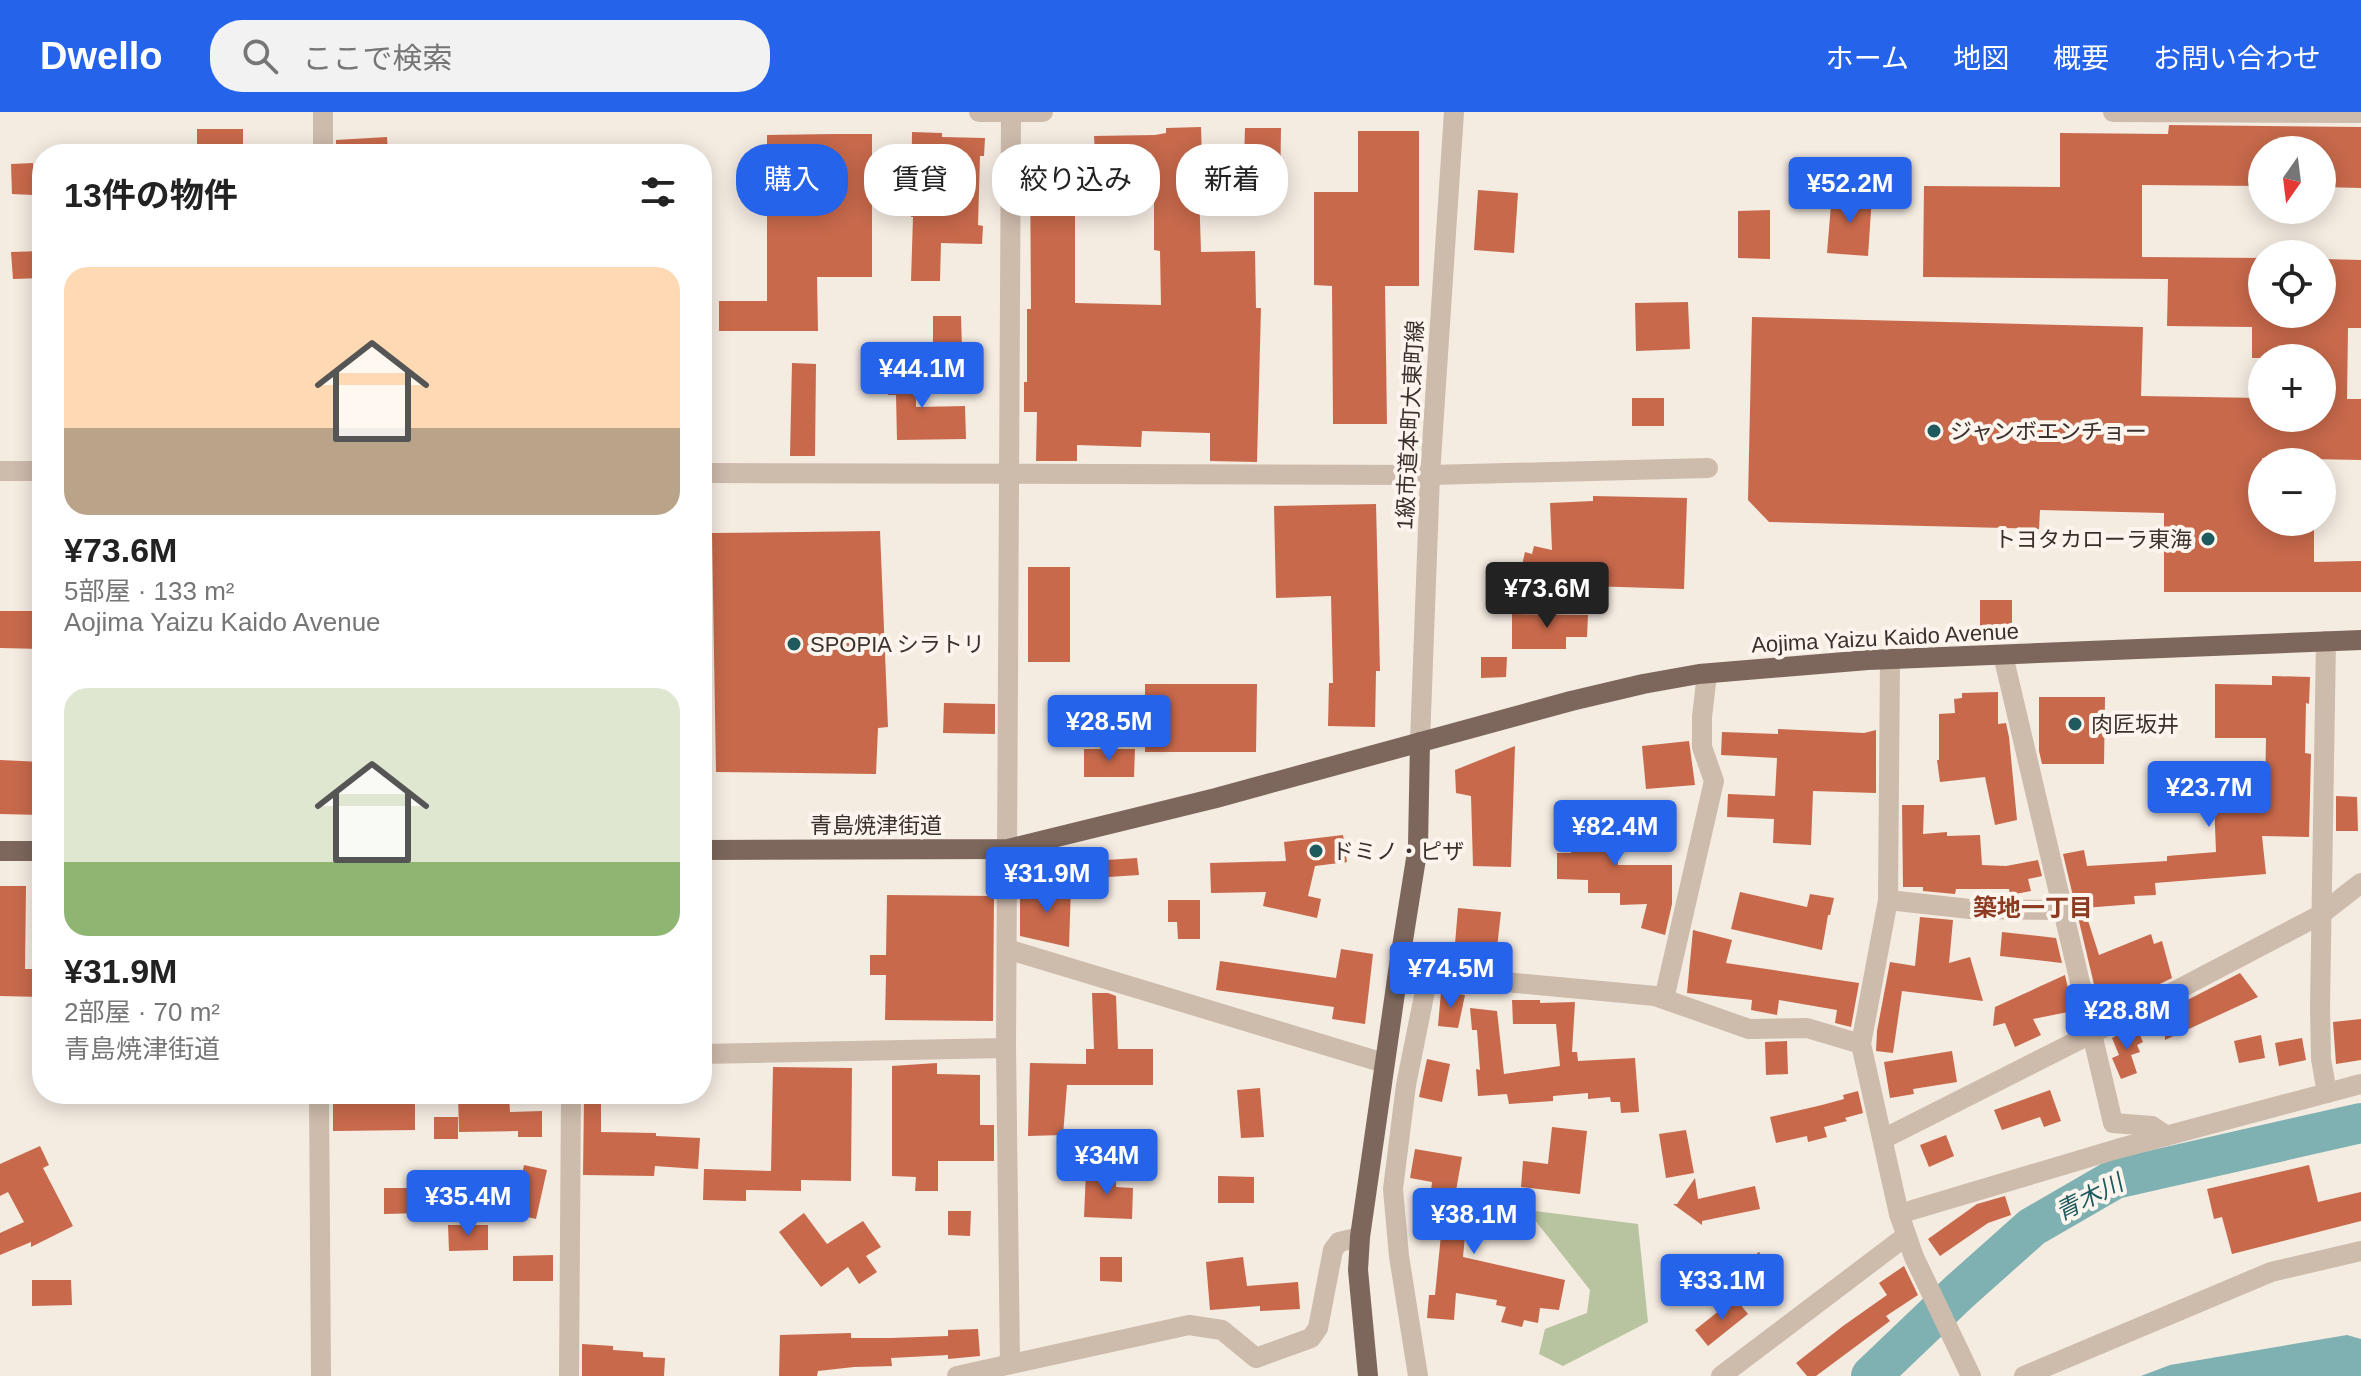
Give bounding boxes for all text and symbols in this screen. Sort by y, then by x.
search box [210,20,770,92]
icon: search [238,34,282,78]
text: Dwello [40,35,162,77]
text: ここで検索 [302,42,452,75]
text: ホーム [1826,43,1909,74]
text: 地図 [1953,43,2009,74]
text: 概要 [2053,43,2109,74]
text: お問い合わせ [2153,43,2321,74]
north arrow [2248,136,2336,224]
map controls [2248,136,2336,536]
chip: 購入 [736,144,848,216]
chip: 賃貸 [864,144,976,216]
chip: 絞り込み [992,144,1160,216]
chip: 新着 [1176,144,1288,216]
pin: ¥52.2M [1785,157,1915,225]
text: ¥52.2M [1807,168,1893,198]
icon: filters [636,170,680,214]
text: 13件の物件 [64,176,238,214]
button: locate [2248,240,2336,328]
icon: home [300,319,444,463]
street label: 1級市道本町大東町線 [1392,319,1428,531]
pin: ¥44.1M [857,342,987,410]
button: + [2248,344,2336,432]
text: ¥44.1M [879,353,965,383]
place label: ジャンボエンチョー [1950,419,2147,444]
marker: ジャンボエンチョー [1925,422,1943,440]
button: − [2248,448,2336,536]
place label: トヨタカローラ東海 [1994,527,2192,552]
marker: トヨタカローラ東海 [2199,530,2217,548]
text: ¥73.6M [64,531,177,569]
pin: ¥73.6M [1482,562,1612,630]
text: ¥73.6M [1504,573,1590,603]
text: 5部屋 · 133 m² [64,576,235,606]
text: Aojima Yaizu Kaido Avenue [64,607,381,637]
street label: Aojima Yaizu Kaido Avenue [1751,619,2019,657]
place label: SPOPIA シラトリ [810,632,985,657]
marker: SPOPIA シラトリ [785,635,803,653]
pin: ¥28.5M [1044,695,1174,763]
text: ¥28.5M [1066,706,1152,736]
place label: 肉匠坂井 [2091,712,2179,737]
marker: 肉匠坂井 [2066,715,2084,733]
icon: home [300,740,444,884]
pin: ¥23.7M [2144,761,2274,829]
text: ¥23.7M [2166,772,2252,802]
pin: ¥82.4M [1550,800,1680,868]
text: ¥82.4M [1572,811,1658,841]
street label: 青島焼津街道 [810,813,942,838]
place label: ドミノ・ピザ [1332,839,1464,864]
marker: ドミノ・ピザ [1307,842,1325,860]
pin: ¥31.9M [982,847,1112,915]
text: ¥31.9M [1004,858,1090,888]
district label: 築地一丁目 [1973,894,2093,921]
pin: ¥74.5M [1386,942,1516,1010]
text: ¥31.9M [64,952,177,990]
text: ¥74.5M [1408,953,1494,983]
pin: ¥28.8M [2062,984,2192,1052]
text: ¥28.8M [2084,995,2170,1025]
text: 2部屋 · 70 m² [64,997,220,1027]
text: 青島焼津街道 [64,1034,220,1064]
pin: ¥34M [1060,1129,1154,1197]
text: ¥34M [1074,1140,1140,1170]
water label: 青木川 [2051,1167,2130,1225]
pin: ¥35.4M [403,1170,533,1238]
text: ¥35.4M [425,1181,511,1211]
pin: ¥38.1M [1409,1188,1539,1256]
text: ¥38.1M [1431,1199,1517,1229]
pin: ¥33.1M [1657,1254,1787,1322]
text: ¥33.1M [1679,1265,1765,1295]

